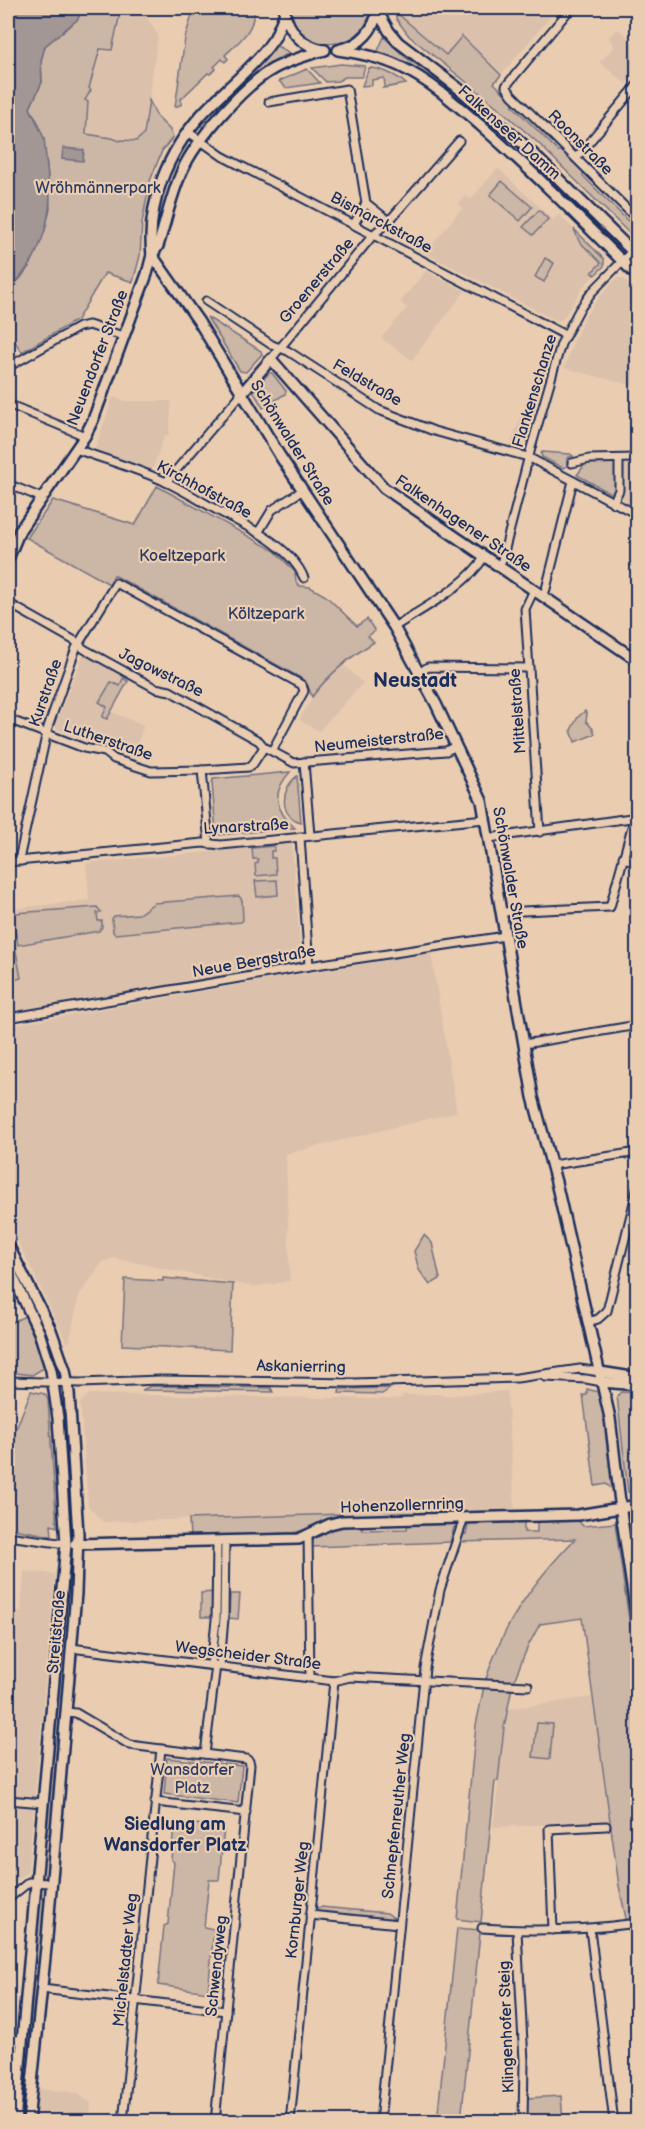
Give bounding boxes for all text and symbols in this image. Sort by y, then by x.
street label: Falkenseer Damm [454,82,564,184]
street label: Roonstraße [543,106,617,180]
park label: Wröhmännerpark [35,179,161,198]
street label: Bismarckstraße [327,188,436,258]
street label: Groenerstraße [276,234,359,328]
street label: Neuendorfer Straße [63,287,133,429]
street label: Flankenschanze [509,332,561,450]
street label: Feldstraße [329,356,406,411]
street label: Schönwalder Straße [246,377,338,510]
street label: Kirchhofstraße [153,457,255,523]
street label: Falkenhagener Straße [391,471,535,577]
park label: Koeltzepark [139,547,225,566]
park label: Költzepark [228,605,304,624]
street label: Jagowstraße [116,644,207,702]
street label: Kurstraße [26,656,67,729]
street label: Mittelstraße [505,667,530,754]
district label: Neustadt [373,669,457,693]
street label: Lutherstraße [61,717,155,765]
street label: Neumeisterstraße [313,725,445,757]
street label: Schönwalder Straße [488,805,532,951]
street label: Lynarstraße [203,815,290,839]
street label: Neue Bergstraße [191,942,318,982]
street label: Askanierring [256,1357,346,1377]
street label: Hohenzollernring [340,1494,464,1518]
street label: Streitstraße [44,1589,70,1675]
street label: Wegscheider Straße [174,1638,323,1674]
street label: Schnepfenreuther Weg [379,1732,415,1900]
park label: Wansdorfer Platz [150,1761,234,1798]
district label: Siedlung am Wansdorfer Platz [104,1814,246,1856]
street label: Kornburger Weg [282,1840,314,1960]
street label: Michelstadter Weg [110,1892,142,2028]
street label: Schwendyweg [202,1914,232,2018]
street label: Klingenhofer Steig [495,1960,519,2094]

